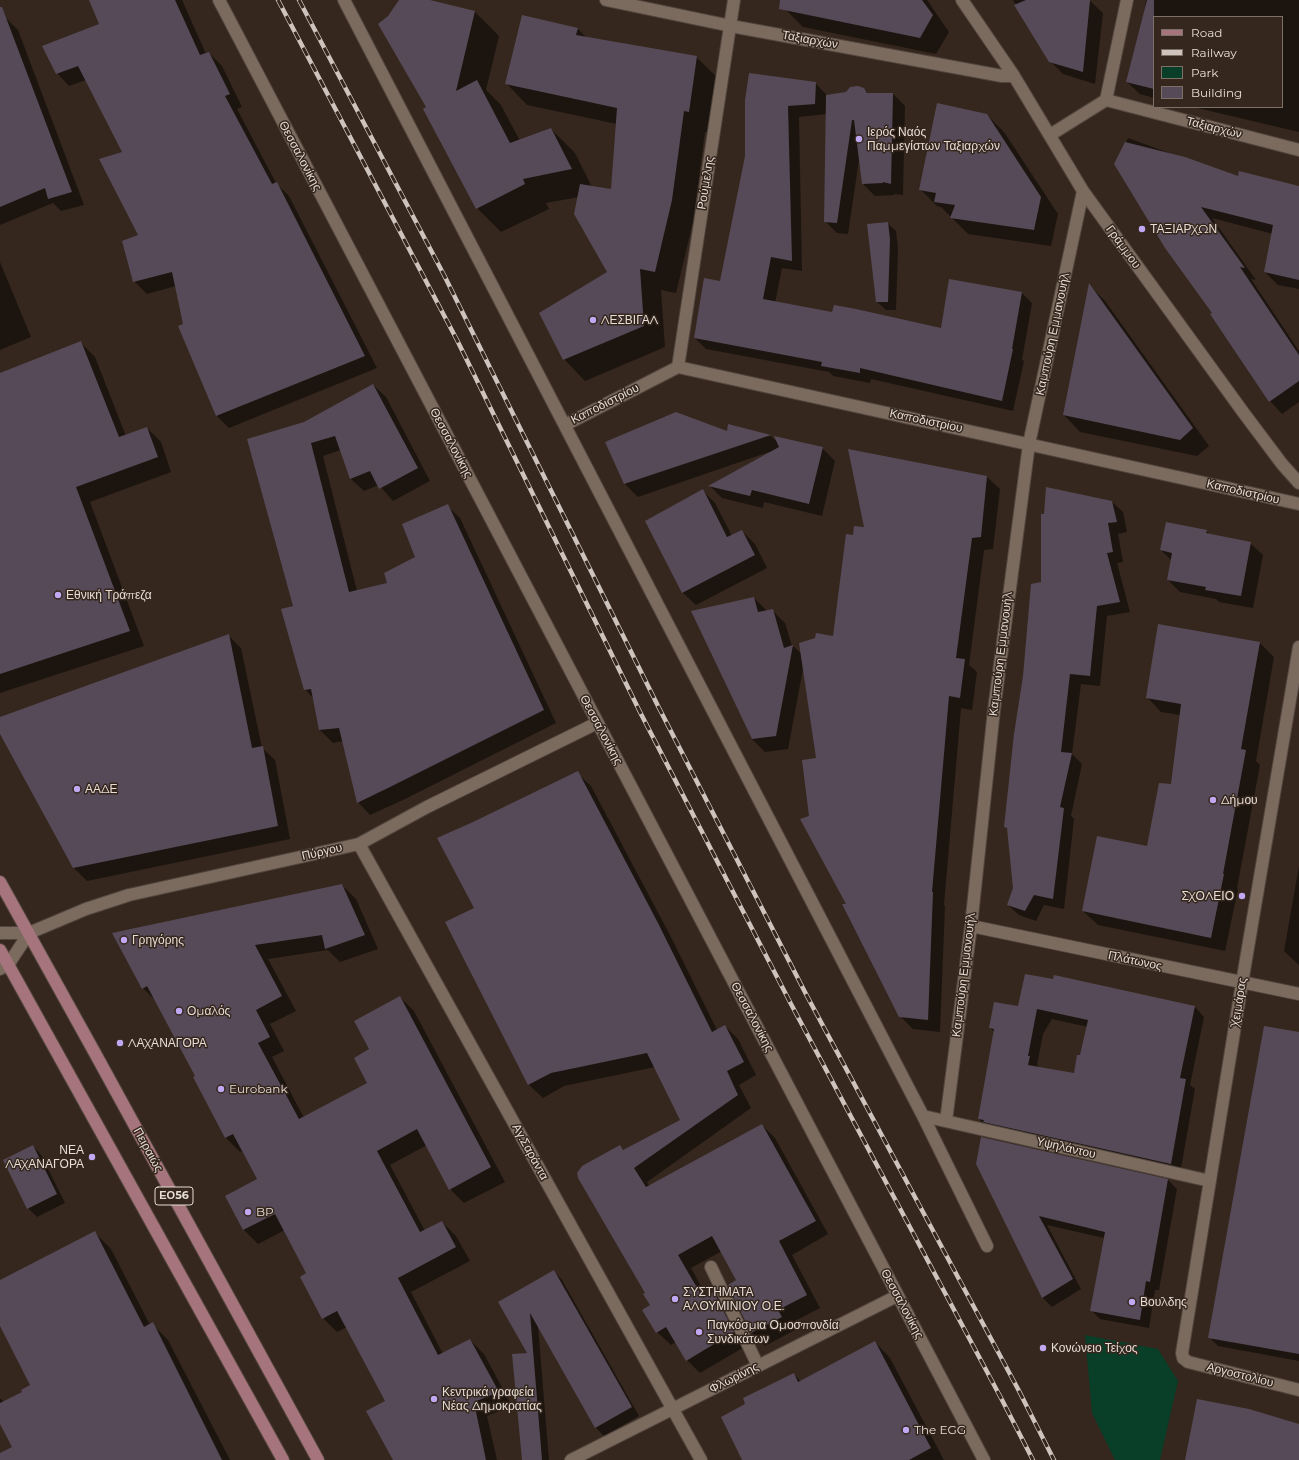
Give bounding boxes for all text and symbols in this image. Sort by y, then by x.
legend [1153,16,1283,108]
text: Road [1191,25,1222,40]
street label: Ταξιαρχών [781,28,839,52]
text: Railway [1191,45,1237,60]
text: Park [1191,65,1218,80]
text: Building [1191,85,1242,100]
street label: Ταξιαρχών [1185,114,1243,142]
street label: Θεσσαλονίκης [276,119,324,193]
place label: Ιερός Ναός Παμμεγίστων Ταξιαρχών [867,125,1000,153]
marker: Ιερός Ναός Παμμεγίστων Ταξιαρχών [854,134,864,144]
street label: Ρούμελης [695,155,717,211]
place label: ΤΑΞΙΑΡΧΩΝ [1150,222,1217,236]
street label: Γράμμου [1103,223,1143,271]
marker: ΤΑΞΙΑΡΧΩΝ [1137,224,1147,234]
street label: Καμπούρη Εμμανουήλ [1033,271,1073,397]
place label: ΛΕΣΒΙΓΑΛ [601,313,658,327]
marker: ΛΕΣΒΙΓΑΛ [588,315,598,325]
street label: Καποδιστρίου [569,381,641,427]
street label: Θεσσαλονίκης [427,406,475,480]
street label: Καποδιστρίου [888,406,964,436]
street label: Καποδιστρίου [1205,477,1281,507]
place label: Εθνική Τράπεζα [66,588,152,602]
marker: Εθνική Τράπεζα [53,590,63,600]
street label: Καμπούρη Εμμανουήλ [986,591,1016,717]
street label: Θεσσαλονίκης [577,693,625,767]
place label: ΑΑΔΕ [85,782,118,796]
marker: ΑΑΔΕ [72,784,82,794]
place label: Δήμου [1221,793,1258,807]
marker: Δήμου [1208,795,1218,805]
street label: Πύργου [300,840,344,864]
place label: ΣΧΟΛΕΙΟ [1181,889,1234,903]
marker: ΣΧΟΛΕΙΟ [1237,891,1247,901]
street label: Καμπούρη Εμμανουήλ [949,912,979,1038]
place label: Γρηγόρης [132,933,184,947]
marker: Γρηγόρης [119,935,129,945]
street label: Πλάτωνος [1107,948,1163,974]
street label: Χειμάρας [1228,976,1250,1028]
street label: Θεσσαλονίκης [728,980,776,1054]
place label: Ομαλός [187,1004,230,1018]
marker: Ομαλός [174,1006,184,1016]
place label: ΛΑΧΑΝΑΓΟΡΑ [128,1036,207,1050]
marker: ΛΑΧΑΝΑΓΟΡΑ [115,1038,125,1048]
place label: Eurobank [229,1082,288,1096]
marker: Eurobank [216,1084,226,1094]
street label: Αγ.Σαράντα [509,1121,551,1183]
street label: Πειραιώς [130,1125,166,1175]
street label: Υψηλάντου [1035,1134,1097,1162]
place label: ΝΕΑ ΛΑΧΑΝΑΓΟΡΑ [5,1143,84,1171]
marker: ΝΕΑ ΛΑΧΑΝΑΓΟΡΑ [87,1152,97,1162]
road number: ΕΟ56 [155,1187,193,1205]
place label: BP [256,1205,274,1219]
marker: BP [243,1207,253,1217]
street label: Θεσσαλονίκης [878,1267,926,1341]
place label: ΣΥΣΤΗΜΑΤΑ ΑΛΟΥΜΙΝΙΟΥ Ο.Ε. [683,1285,784,1313]
marker: ΣΥΣΤΗΜΑΤΑ ΑΛΟΥΜΙΝΙΟΥ Ο.Ε. [670,1294,680,1304]
place label: Βουλδης [1140,1295,1187,1309]
marker: Βουλδης [1127,1297,1137,1307]
place label: Παγκόσμια Ομοσπονδία Συνδικάτων [707,1318,839,1346]
marker: Παγκόσμια Ομοσπονδία Συνδικάτων [694,1327,704,1337]
place label: Κονώνειο Τείχος [1051,1341,1138,1355]
marker: Κονώνειο Τείχος [1038,1343,1048,1353]
street label: Φλωρίνης [707,1359,761,1397]
street label: Αργοστολίου [1205,1360,1275,1390]
place label: Κεντρικά γραφεία Νέας Δημοκρατίας [442,1385,542,1413]
marker: Κεντρικά γραφεία Νέας Δημοκρατίας [429,1394,439,1404]
place label: The EGG [914,1423,966,1437]
marker: The EGG [901,1425,911,1435]

